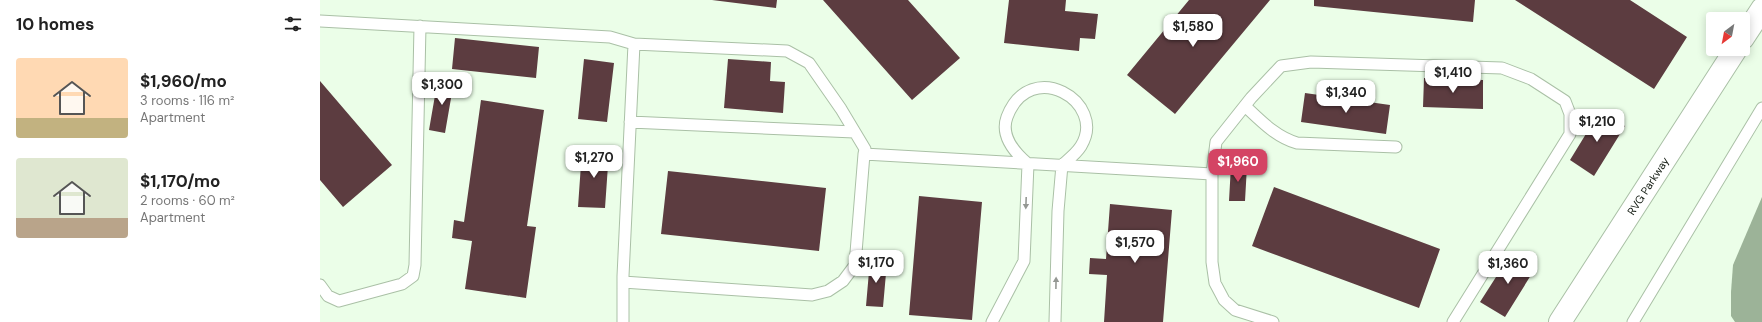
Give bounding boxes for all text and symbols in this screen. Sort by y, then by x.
north arrow [1706,12,1750,56]
map controls [1706,12,1750,56]
text: 10 homes [16,13,94,35]
icon: filters [282,13,304,35]
pin: $1,580 [1160,14,1226,48]
text: $1,580 [1172,18,1214,35]
pin: $1,410 [1420,60,1486,94]
text: $1,410 [1434,64,1472,81]
text: $1,960/mo [140,70,227,92]
pin: $1,300 [409,72,475,106]
icon: home [48,74,96,122]
text: $1,300 [421,76,463,93]
pin: $1,340 [1313,80,1379,114]
text: $1,340 [1325,84,1367,101]
text: 3 rooms · 116 m² [140,92,234,109]
text: Apartment [140,109,205,126]
pin: $1,210 [1564,109,1630,143]
text: $1,210 [1578,113,1616,130]
pin: $1,270 [561,145,627,179]
text: $1,270 [574,149,614,166]
pin: $1,960 [1205,149,1271,183]
text: $1,960 [1217,153,1259,170]
street label: RVG Parkway [1624,154,1672,218]
text: $1,170/mo [140,170,220,192]
icon: home [48,174,96,222]
text: 2 rooms · 60 m² [140,192,235,209]
one-way arrow [1023,197,1030,209]
text: Apartment [140,209,205,226]
pin: $1,570 [1102,230,1168,264]
text: $1,570 [1115,234,1155,251]
pin: $1,170 [843,250,909,284]
pin: $1,360 [1475,251,1541,285]
text: $1,170 [858,254,894,271]
text: $1,360 [1487,255,1529,272]
one-way arrow [1053,276,1059,289]

